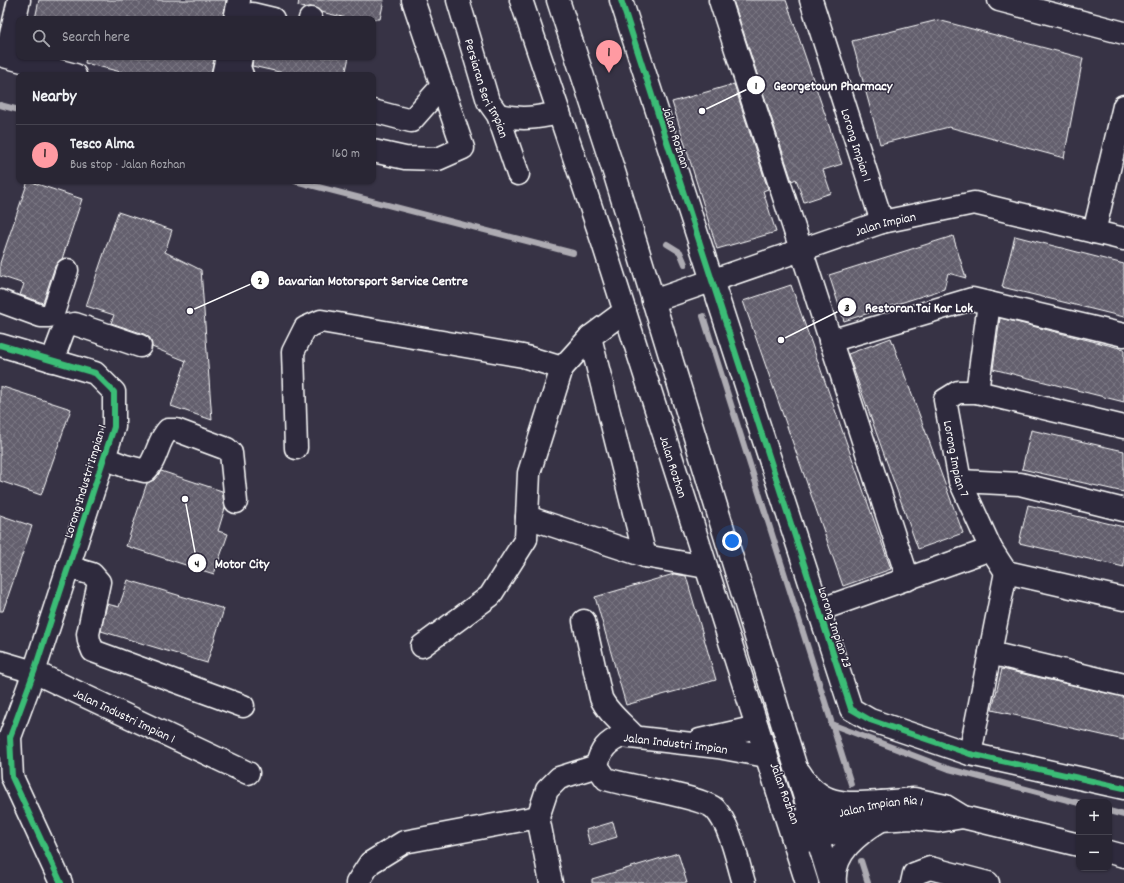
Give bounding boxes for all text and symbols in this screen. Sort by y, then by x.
search box [16,16,376,60]
icon: search [30,27,52,49]
text: Search here [62,27,130,49]
street label: Persiaran Seri Impian [458,37,512,141]
pin: 1 [596,40,622,73]
callout: Georgetown Pharmacy [746,72,901,98]
text: Georgetown Pharmacy [773,77,894,97]
text: 1 [755,78,758,95]
text: Nearby [32,86,76,110]
street label: Jalan Rozhan [656,104,694,171]
street label: Lorong Impian 1 [834,107,876,185]
text: Tesco Alma [70,134,134,156]
text: 1 [44,145,46,164]
text: 160 m [332,145,360,164]
text: Bus stop · Jalan Rozhan [70,156,185,175]
street label: Jalan Impian [853,208,918,243]
callout: Bavarian Motorsport Service Centre [250,267,476,293]
text: Bavarian Motorsport Service Centre [278,272,468,292]
text: 2 [257,273,263,290]
callout: Restoran.Tai Kar Lok [837,294,981,320]
text: Restoran.Tai Kar Lok [865,299,973,319]
text: 3 [844,300,850,317]
street label: Lorong Impian 7 [937,419,973,501]
street label: Lorong Industri Impian 1 [60,423,113,541]
street label: Jalan Rozhan [653,434,691,501]
your location [722,531,742,551]
callout: Motor City [187,550,277,576]
text: Motor City [215,555,271,575]
text: 4 [195,556,200,573]
street label: Lorong Impian 23 [812,585,856,671]
street label: Jalan Industri Impian 1 [70,685,178,749]
street label: Jalan Industri Impian [623,729,729,761]
street label: Jalan Rozhan [764,760,804,827]
street label: Jalan Impian Ria 1 [837,792,925,824]
map controls [1076,799,1112,871]
button: + [1076,799,1112,835]
button: − [1076,835,1112,871]

